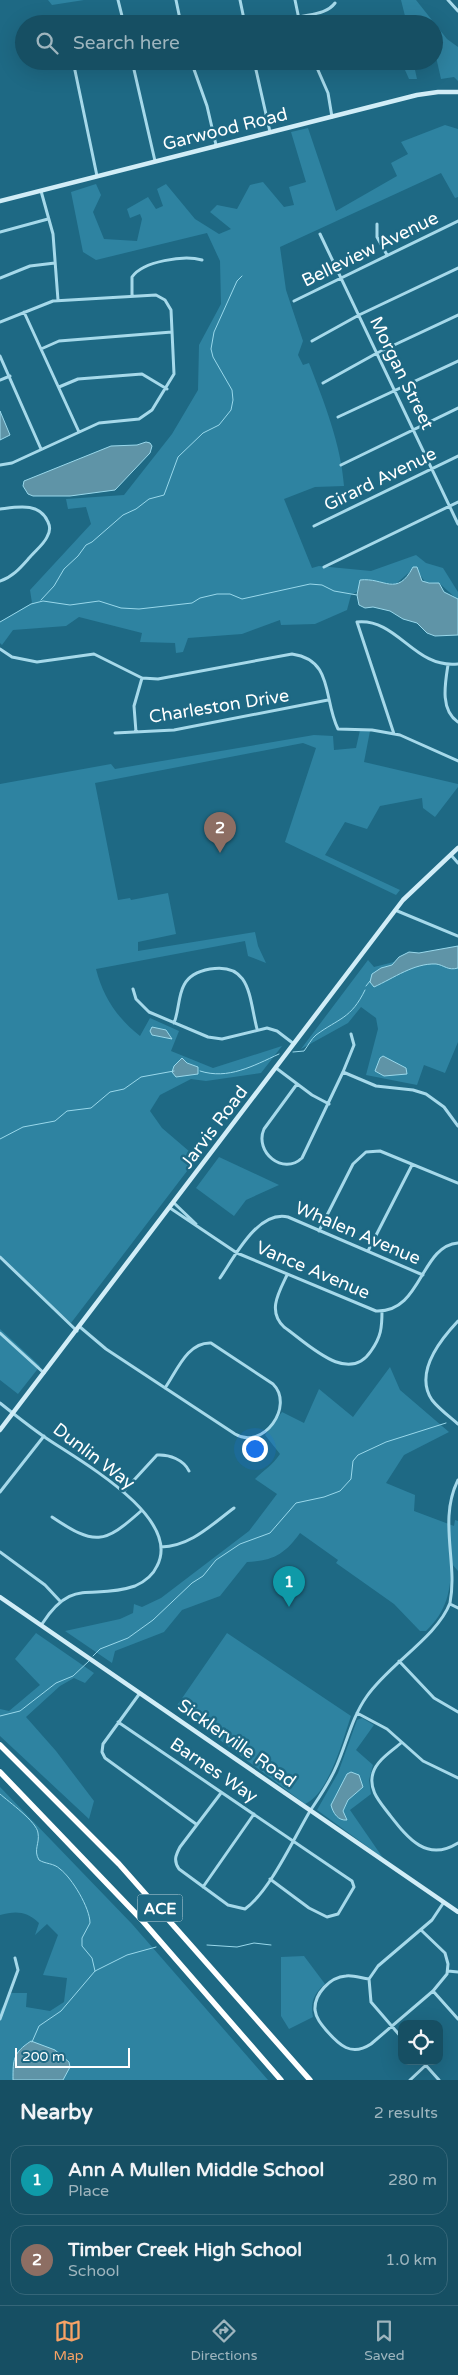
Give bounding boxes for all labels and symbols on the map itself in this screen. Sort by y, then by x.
street label: Garwood Road [160,103,290,155]
street label: Belleview Avenue [298,206,442,292]
street label: Morgan Street [365,313,439,433]
street label: Girard Avenue [320,442,440,516]
street label: Charleston Drive [147,684,291,728]
pin: 2 [204,812,236,853]
street label: Jarvis Road [176,1081,252,1173]
street label: Whalen Avenue [292,1197,424,1269]
street label: Vance Avenue [253,1236,373,1304]
street label: Dunlin Way [49,1418,140,1494]
your location [242,1436,268,1462]
pin: 1 [273,1566,305,1607]
street label: Sicklerville Road [174,1694,300,1792]
street label: Barnes Way [166,1733,262,1808]
road number: ACE [138,1895,182,1922]
scale bar [15,2045,130,2068]

